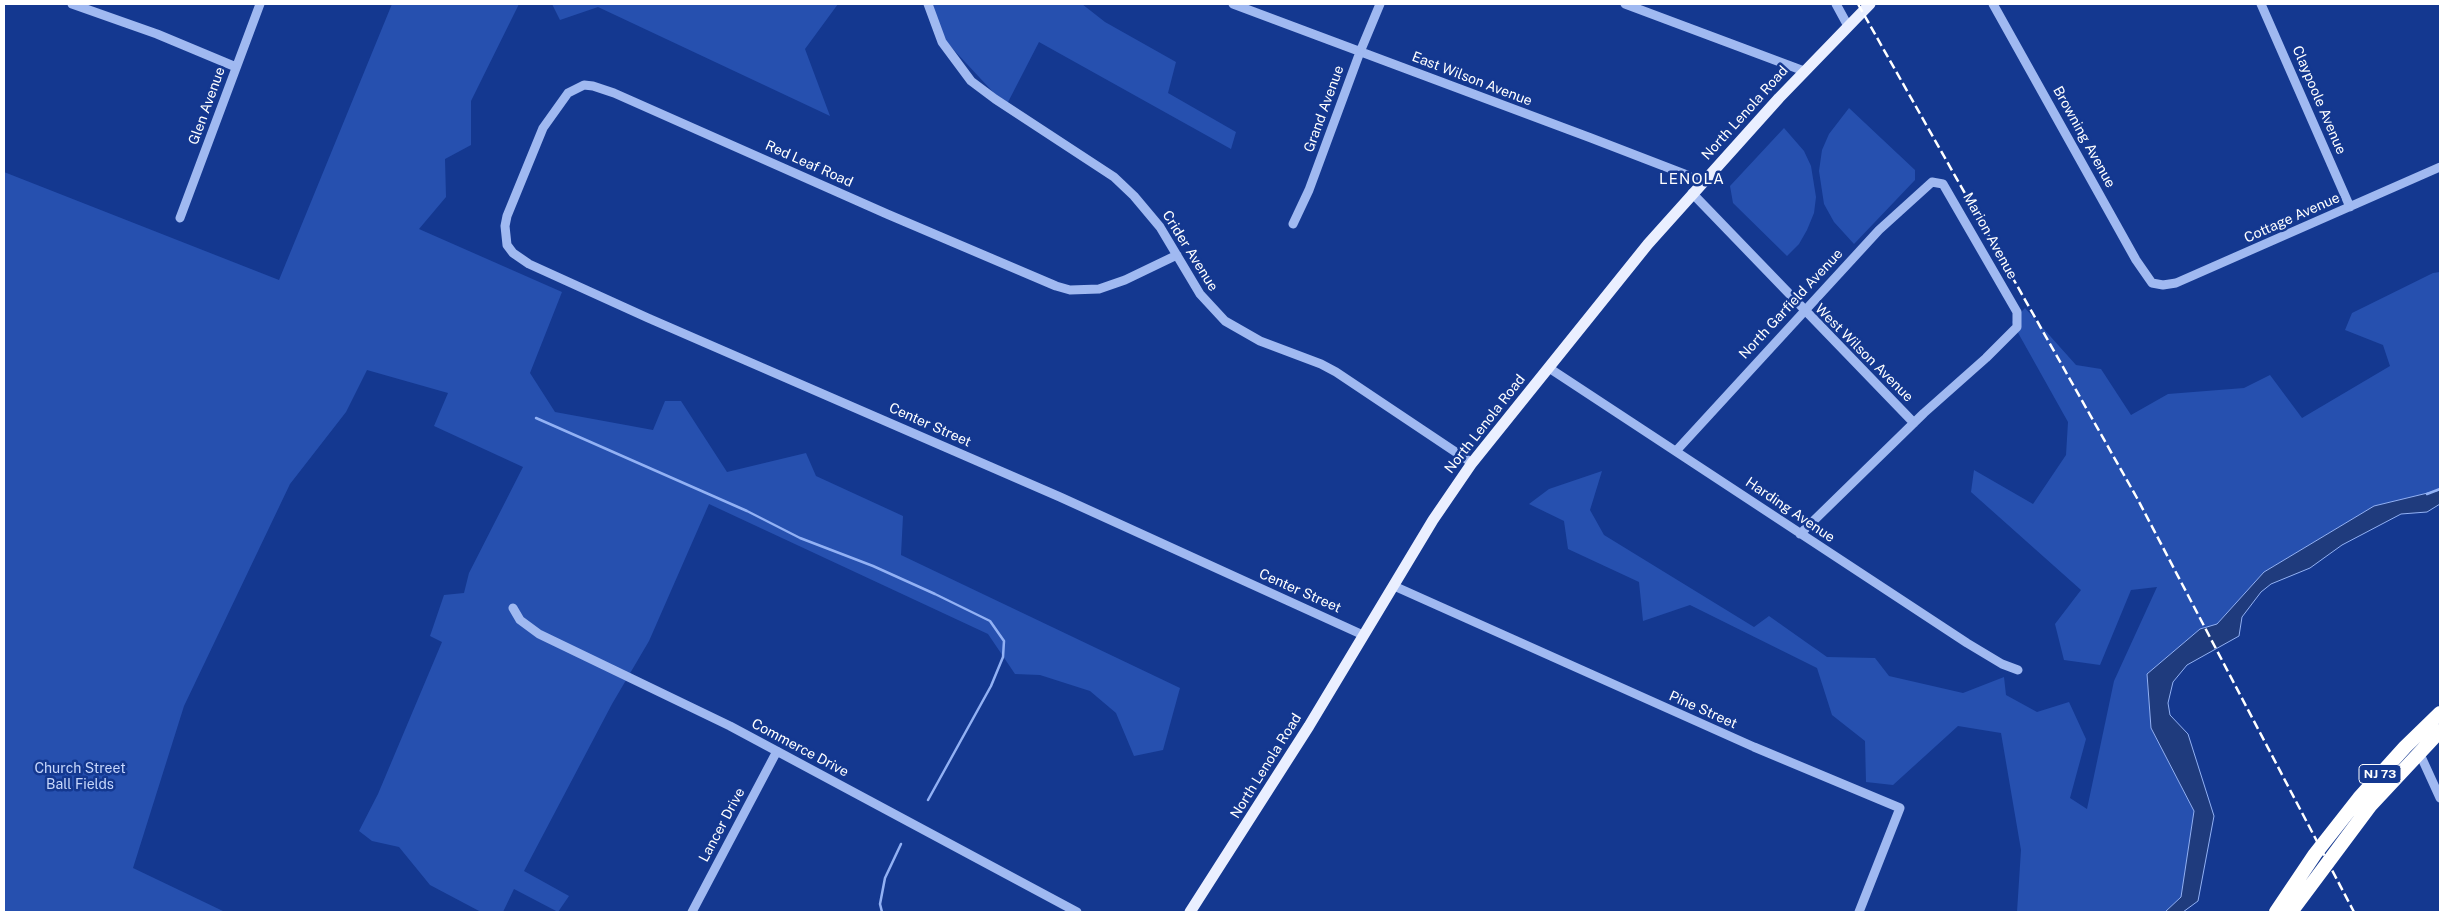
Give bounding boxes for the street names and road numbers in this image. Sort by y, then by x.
street label: Claypoole Avenue [2289,43,2349,157]
street label: East Wilson Avenue [1409,48,1535,110]
street label: Grand Avenue [1301,63,1347,155]
street label: North Lenola Road [1698,63,1792,163]
street label: Glen Avenue [185,65,229,147]
street label: Browning Avenue [2049,83,2119,191]
street label: Red Leaf Road [763,137,855,191]
street label: Cottage Avenue [2242,189,2342,247]
street label: Marion Avenue [1959,190,2021,282]
street label: Crider Avenue [1159,208,1221,294]
street label: North Garfield Avenue [1736,245,1846,363]
street label: West Wilson Avenue [1811,300,1917,406]
street label: North Lenola Road [1441,371,1529,477]
street label: Center Street [886,399,974,451]
street label: Harding Avenue [1742,474,1838,546]
street label: Center Street [1256,565,1344,617]
street label: Pine Street [1666,688,1740,732]
street label: North Lenola Road [1227,710,1305,822]
street label: Commerce Drive [749,715,851,781]
road number: NJ 73 [2359,764,2401,784]
street label: Lancer Drive [695,785,749,865]

